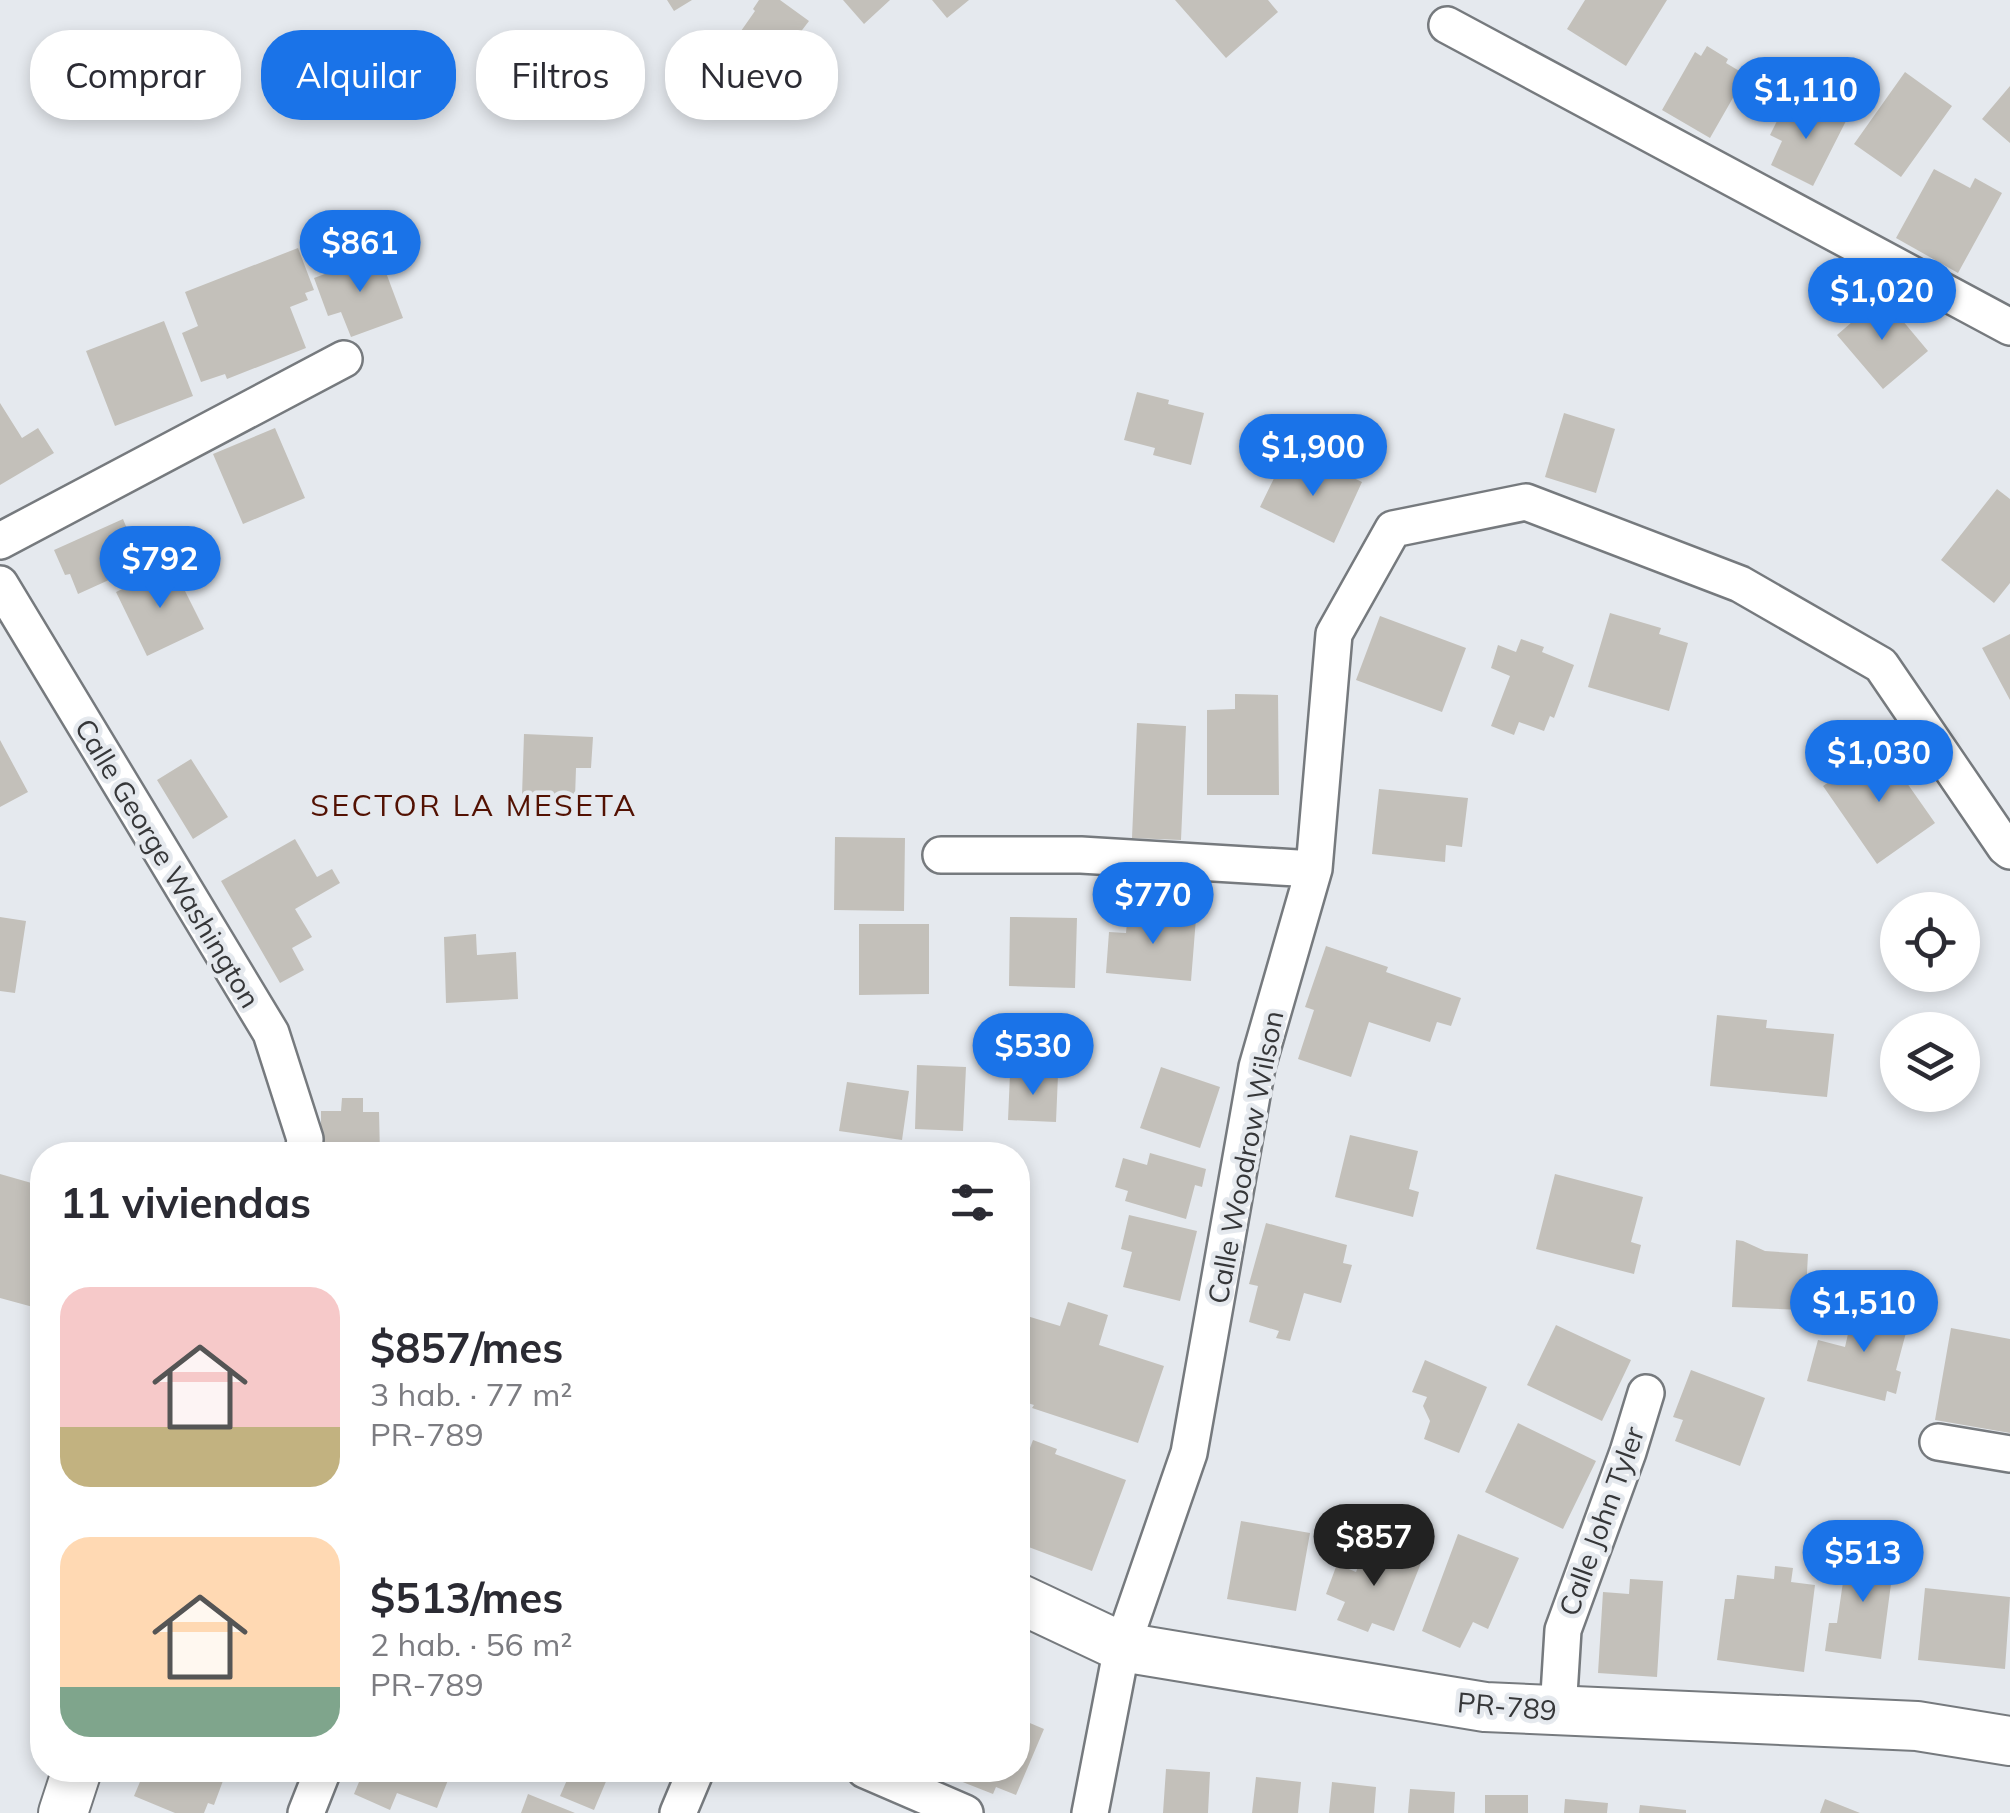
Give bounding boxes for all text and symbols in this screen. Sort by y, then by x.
chip: Comprar [30,30,241,120]
chip: Alquilar [261,30,456,120]
chip: Filtros [476,30,645,120]
chip: Nuevo [665,30,838,120]
pin: $1,110 [1725,57,1887,142]
text: $1,110 [1754,69,1858,109]
pin: $861 [301,210,419,295]
text: $861 [322,222,398,262]
pin: $1,020 [1801,258,1963,343]
text: $1,020 [1830,270,1934,310]
pin: $1,900 [1232,414,1394,499]
text: $1,900 [1261,426,1365,466]
pin: $792 [101,526,219,611]
text: $792 [122,538,198,578]
street label: Calle George Washington [68,712,268,1014]
pin: $1,030 [1798,720,1960,805]
text: $1,030 [1827,732,1931,772]
district label: SECTOR LA MESETA [310,786,638,824]
pin: $770 [1094,862,1212,947]
text: $770 [1115,874,1191,914]
map controls [1880,892,1980,1112]
button: locate [1880,892,1980,992]
street label: Calle Woodrow Wilson [1199,1007,1291,1307]
button: layers [1880,1012,1980,1112]
pin: $530 [974,1013,1092,1098]
text: $530 [995,1025,1071,1065]
icon: filters [945,1175,1000,1230]
text: 11 viviendas [60,1176,311,1229]
pin: $1,510 [1783,1270,1945,1355]
text: $1,510 [1812,1282,1916,1322]
text: $857/mes [370,1321,563,1374]
icon: home [140,1327,260,1447]
text: 3 hab. · 77 m² [370,1374,572,1414]
text: PR-789 [370,1414,484,1454]
street label: Calle John Tyler [1551,1421,1652,1620]
pin: $857 [1315,1504,1433,1589]
text: $857 [1336,1516,1412,1556]
pin: $513 [1804,1520,1922,1605]
text: $513 [1825,1532,1901,1572]
text: $513/mes [370,1571,563,1624]
icon: home [140,1577,260,1697]
text: 2 hab. · 56 m² [370,1624,572,1664]
text: PR-789 [370,1664,484,1704]
street label: PR-789 [1456,1684,1558,1728]

